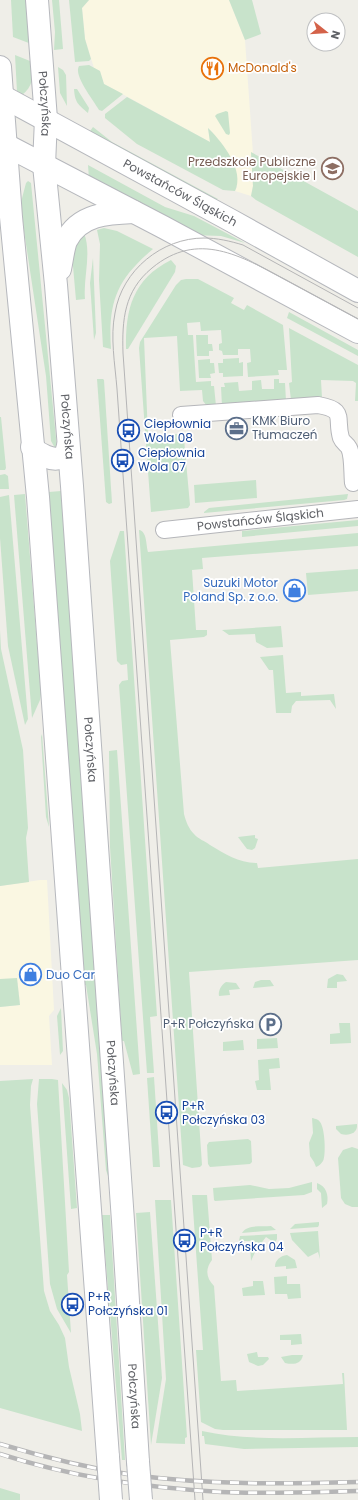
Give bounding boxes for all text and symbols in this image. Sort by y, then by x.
north arrow [306,12,346,52]
text: N [327,29,344,41]
restaurant icon: McDonald's [200,55,226,81]
place label: McDonald's [228,59,297,76]
street label: Połczyńska [34,70,55,137]
place label: Przedszkole Publiczne Europejskie I [188,153,316,184]
street label: Powstańców Śląskich [120,155,241,230]
school or university icon: Przedszkole Publiczne Europejskie I [319,156,345,182]
street label: Połczyńska [57,393,79,460]
place label: KMK Biuro Tłumaczeń [252,412,318,443]
place label: Ciepłownia Wola 08 [144,415,211,446]
office icon: KMK Biuro Tłumaczeń [224,415,250,441]
bus stop icon: Ciepłownia Wola 08 [116,418,142,444]
place label: Ciepłownia Wola 07 [138,444,205,475]
bus stop icon: Ciepłownia Wola 07 [109,447,135,473]
street label: Powstańców Śląskich [196,504,325,534]
place label: Suzuki Motor Poland Sp. z o.o. [183,574,279,605]
shop icon: Suzuki Motor Poland Sp. z o.o. [281,577,307,603]
street label: Połczyńska [80,716,102,783]
shop icon: Duo Car [17,962,43,988]
place label: Duo Car [46,966,95,983]
parking icon: P+R Połczyńska [257,1011,283,1037]
place label: P+R Połczyńska [163,1015,254,1032]
street label: Połczyńska [102,1040,124,1106]
place label: P+R Połczyńska 03 [182,1097,265,1128]
bus stop icon: P+R Połczyńska 03 [154,1100,180,1126]
place label: P+R Połczyńska 04 [200,1224,284,1255]
bus stop icon: P+R Połczyńska 04 [172,1227,198,1253]
place label: P+R Połczyńska 01 [88,1288,168,1319]
bus stop icon: P+R Połczyńska 01 [59,1291,85,1317]
street label: Połczyńska [124,1363,145,1429]

